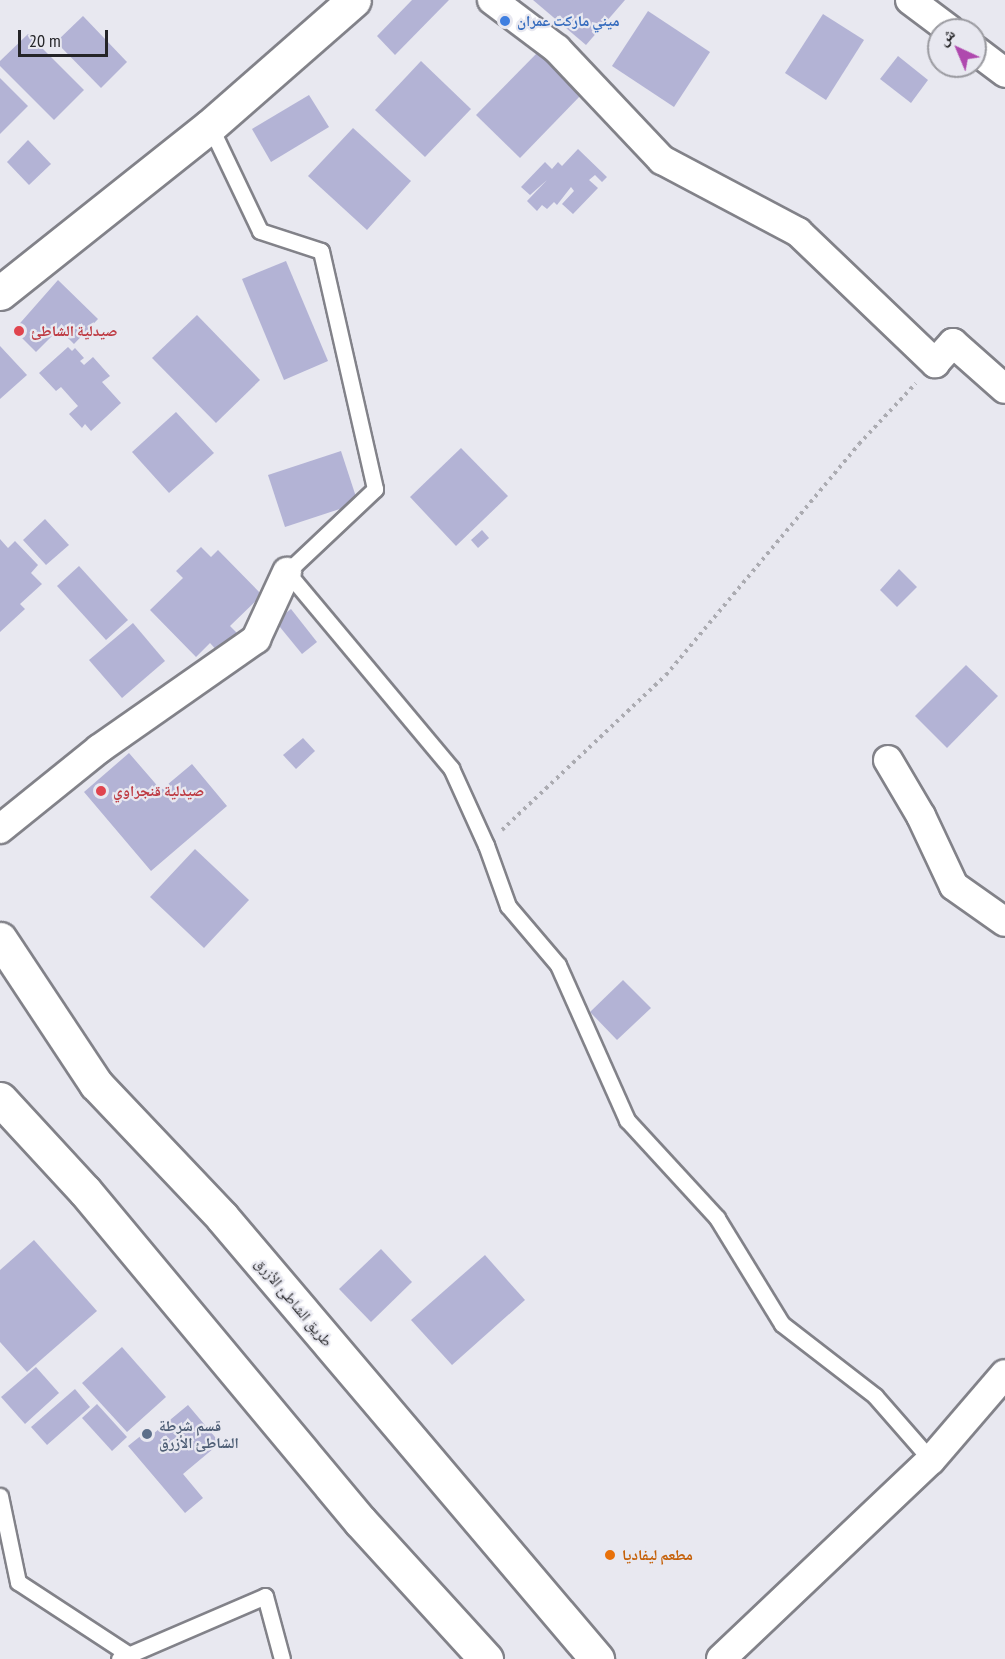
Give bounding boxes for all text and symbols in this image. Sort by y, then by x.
place label: ميني ماركت عمران [517,12,620,30]
marker: ميني ماركت عمران [498,14,512,28]
scale bar [21,18,111,56]
north arrow [927,18,987,78]
text: ش [933,23,959,50]
text: 20 m [29,29,61,52]
place label: صيدلية الشاطئ [31,322,117,340]
marker: صيدلية الشاطئ [12,324,26,338]
place label: صيدلية قنجراوي [113,782,204,800]
marker: صيدلية قنجراوي [94,784,108,798]
street label: طريق الشاطئ الأزرق [252,1254,336,1350]
place label: قسم شرطة الشاطئ الأزرق [159,1416,239,1451]
marker: قسم شرطة الشاطئ الأزرق [140,1427,154,1441]
place label: مطعم ليفاديا [622,1546,693,1564]
marker: مطعم ليفاديا [603,1548,617,1562]

